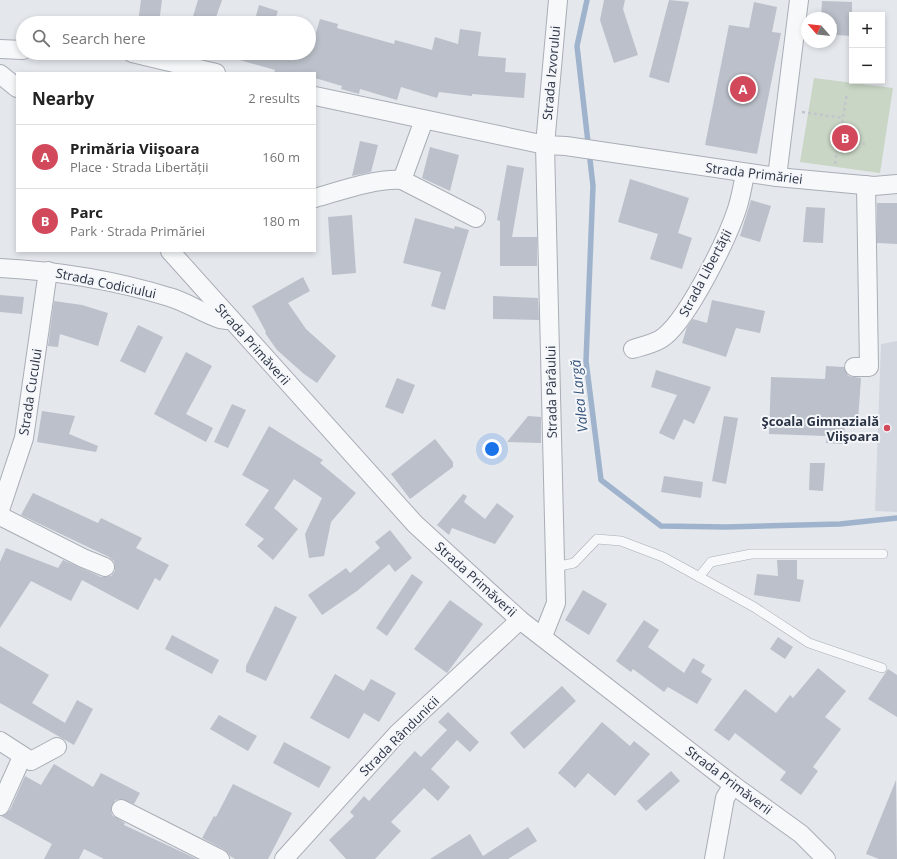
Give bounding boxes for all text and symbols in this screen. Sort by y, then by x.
north arrow [801,12,837,48]
map controls [849,12,885,84]
button: + [849,12,885,48]
search box [16,16,316,60]
street label: Strada Izvorului [538,25,564,121]
icon: search [30,27,52,49]
text: Search here [62,28,146,48]
button: − [849,48,885,84]
pin: A [730,74,756,104]
text: Nearby [32,87,94,110]
text: 2 results [248,89,300,107]
pin: B [832,123,858,153]
text: Primăria Viişoara [70,138,200,158]
text: A [41,148,49,166]
text: 160 m [262,148,300,166]
text: Place · Strada Libertății [70,158,209,176]
street label: Strada Primăriei [704,158,804,188]
text: Parc [70,202,103,222]
text: B [41,212,49,230]
text: 180 m [262,212,300,230]
text: Park · Strada Primăriei [70,222,205,240]
street label: Strada Libertății [674,226,736,320]
street label: Strada Codiciului [54,264,158,302]
street label: Strada Primăverii [211,299,295,389]
street label: Strada Pârâului [541,345,561,439]
street label: Strada Cucului [14,347,46,437]
water label: Valea Largă [565,359,592,433]
place label: Şcoala Gimnazială Viişoara [762,412,879,445]
marker: Şcoala Gimnazială Viişoara [882,423,892,433]
your location [482,439,502,459]
street label: Strada Primăverii [431,537,521,621]
street label: Strada Rândunicii [355,692,443,780]
street label: Strada Primăverii [682,741,776,819]

